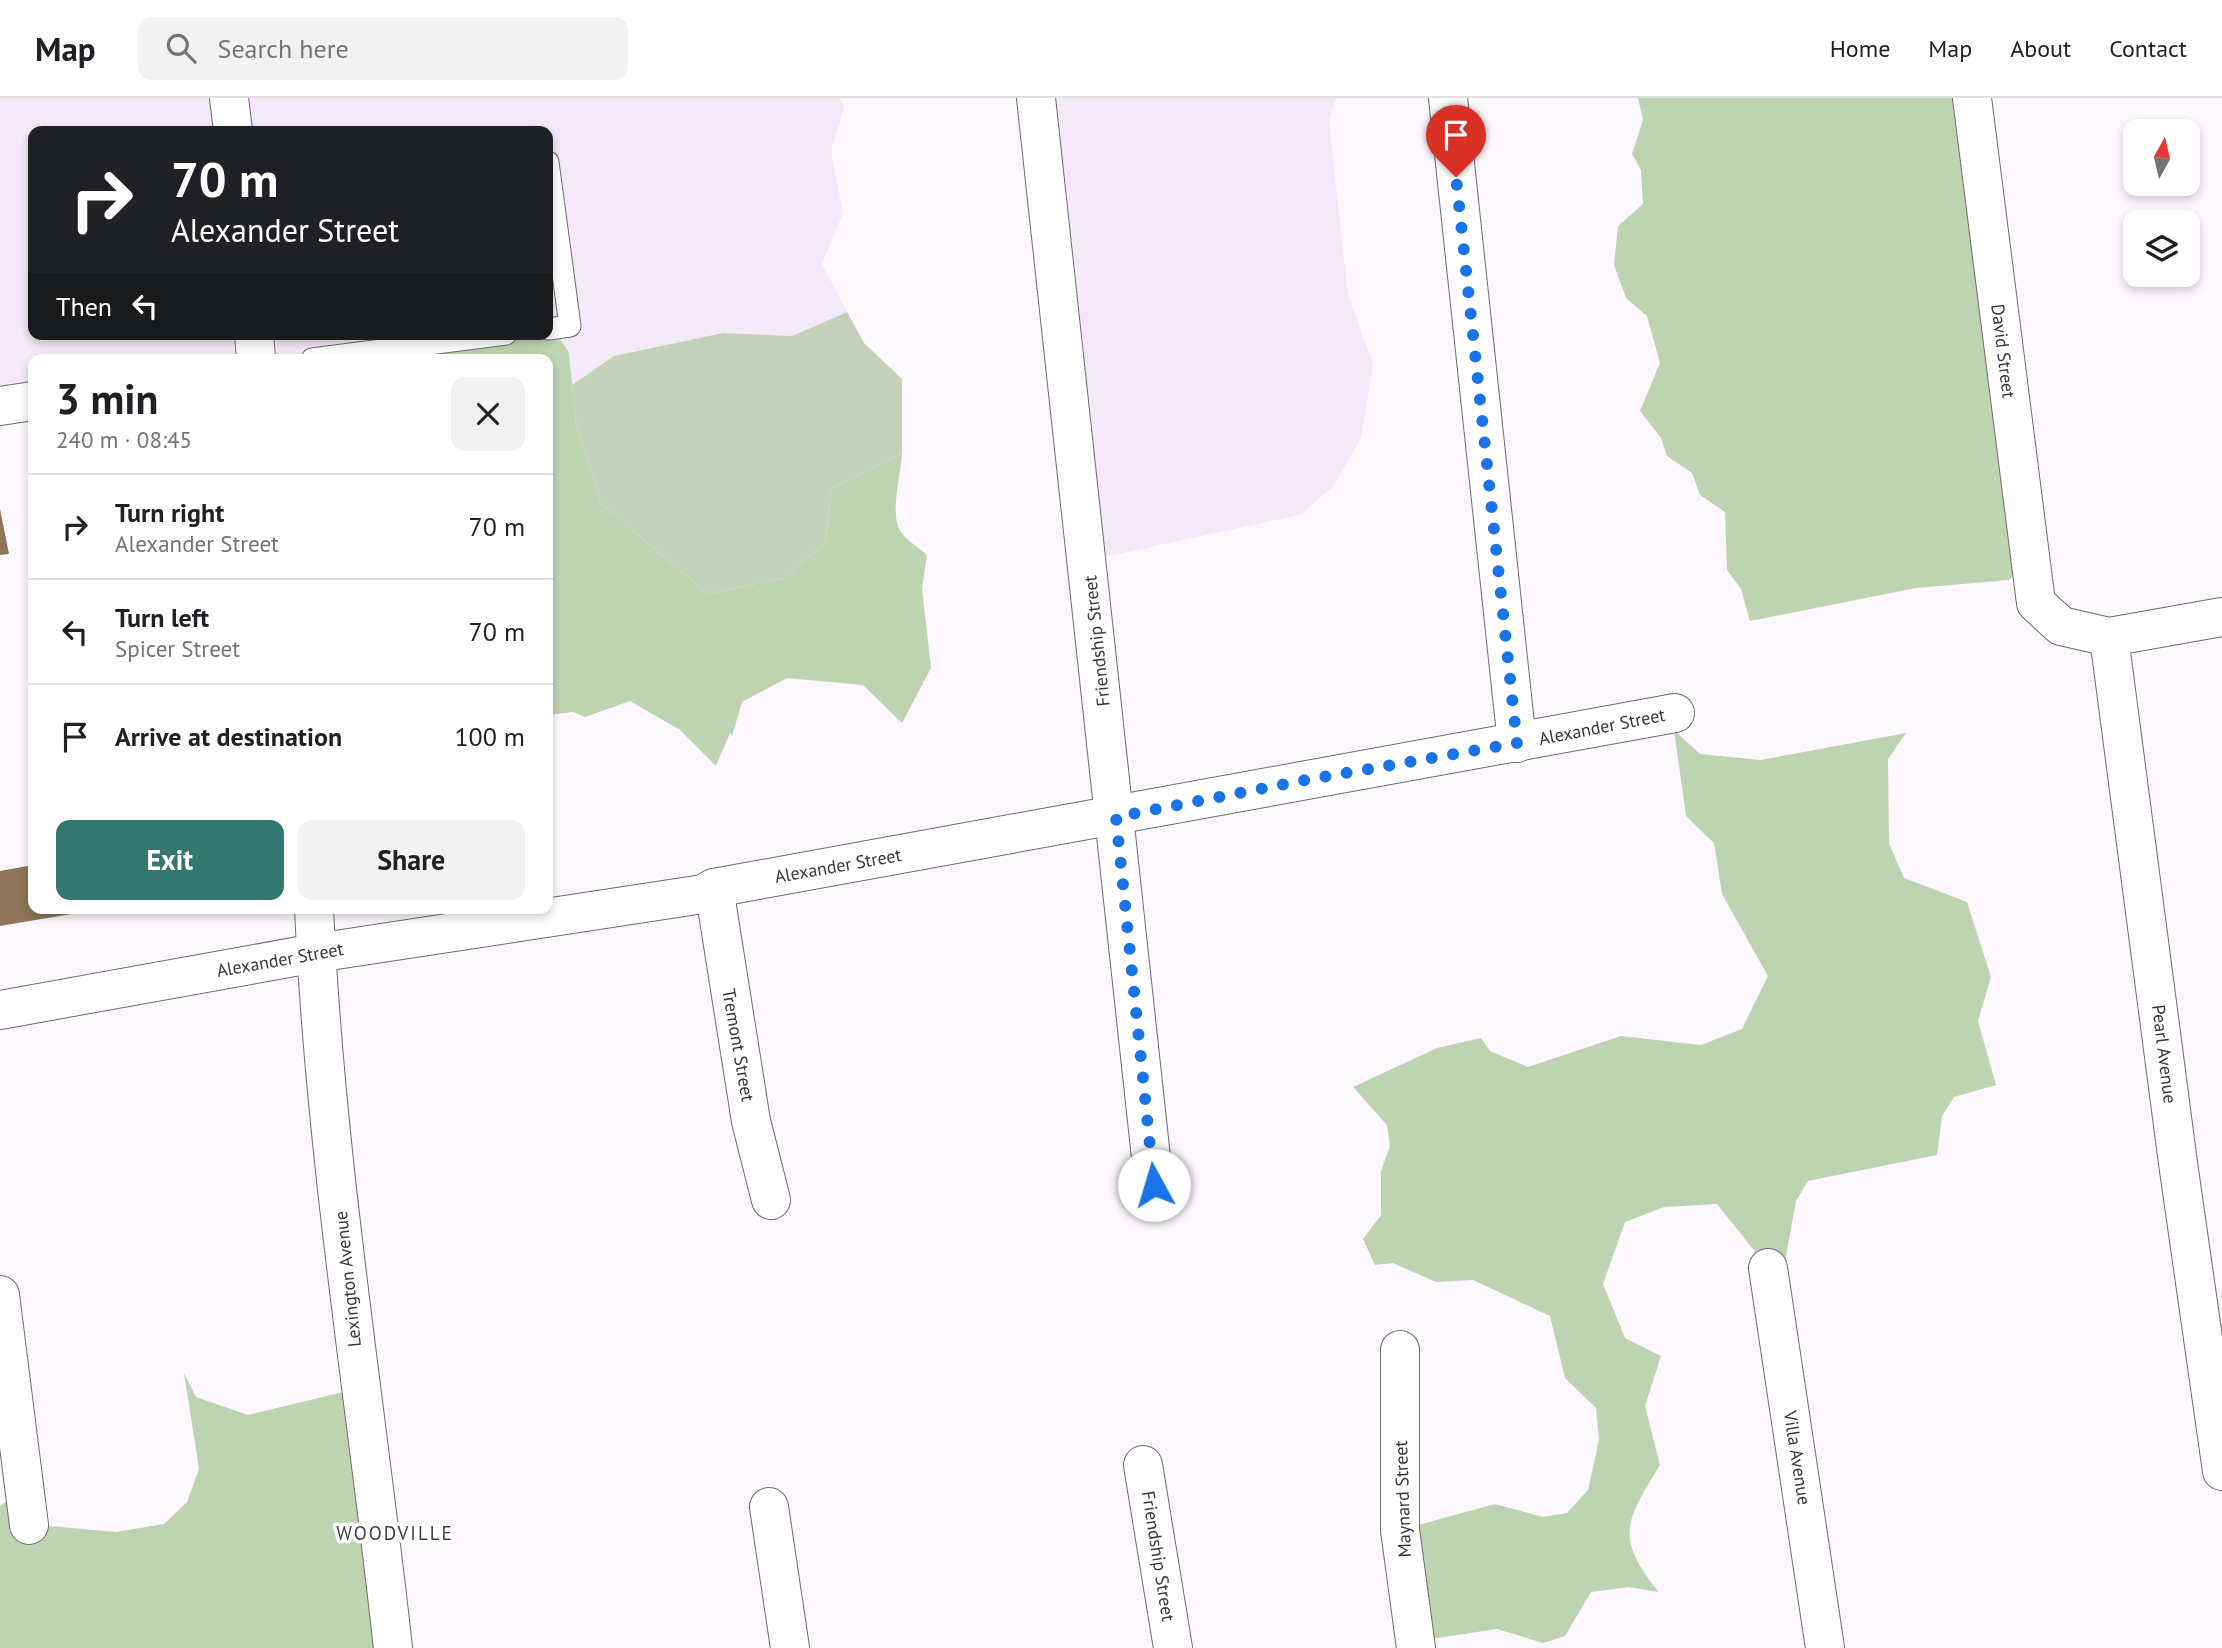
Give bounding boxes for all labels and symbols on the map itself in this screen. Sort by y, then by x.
pin [1426,105,1486,177]
north arrow [2123,119,2200,196]
street label: David Street [1986,303,2021,399]
street label: Friendship Street [1078,574,1115,708]
street label: Alexander Street [1537,703,1667,750]
street label: Alexander Street [773,843,903,888]
street label: Alexander Street [215,937,345,982]
street label: Tremont Street [717,987,760,1103]
street label: Pearl Avenue [2147,1003,2182,1105]
position arrow [1117,1148,1191,1222]
street label: Lexington Avenue [329,1210,366,1348]
street label: Villa Avenue [1779,1408,1816,1507]
street label: Maynard Street [1389,1440,1416,1558]
street label: Friendship Street [1137,1489,1180,1623]
district label: WOODVILLE [336,1521,454,1545]

